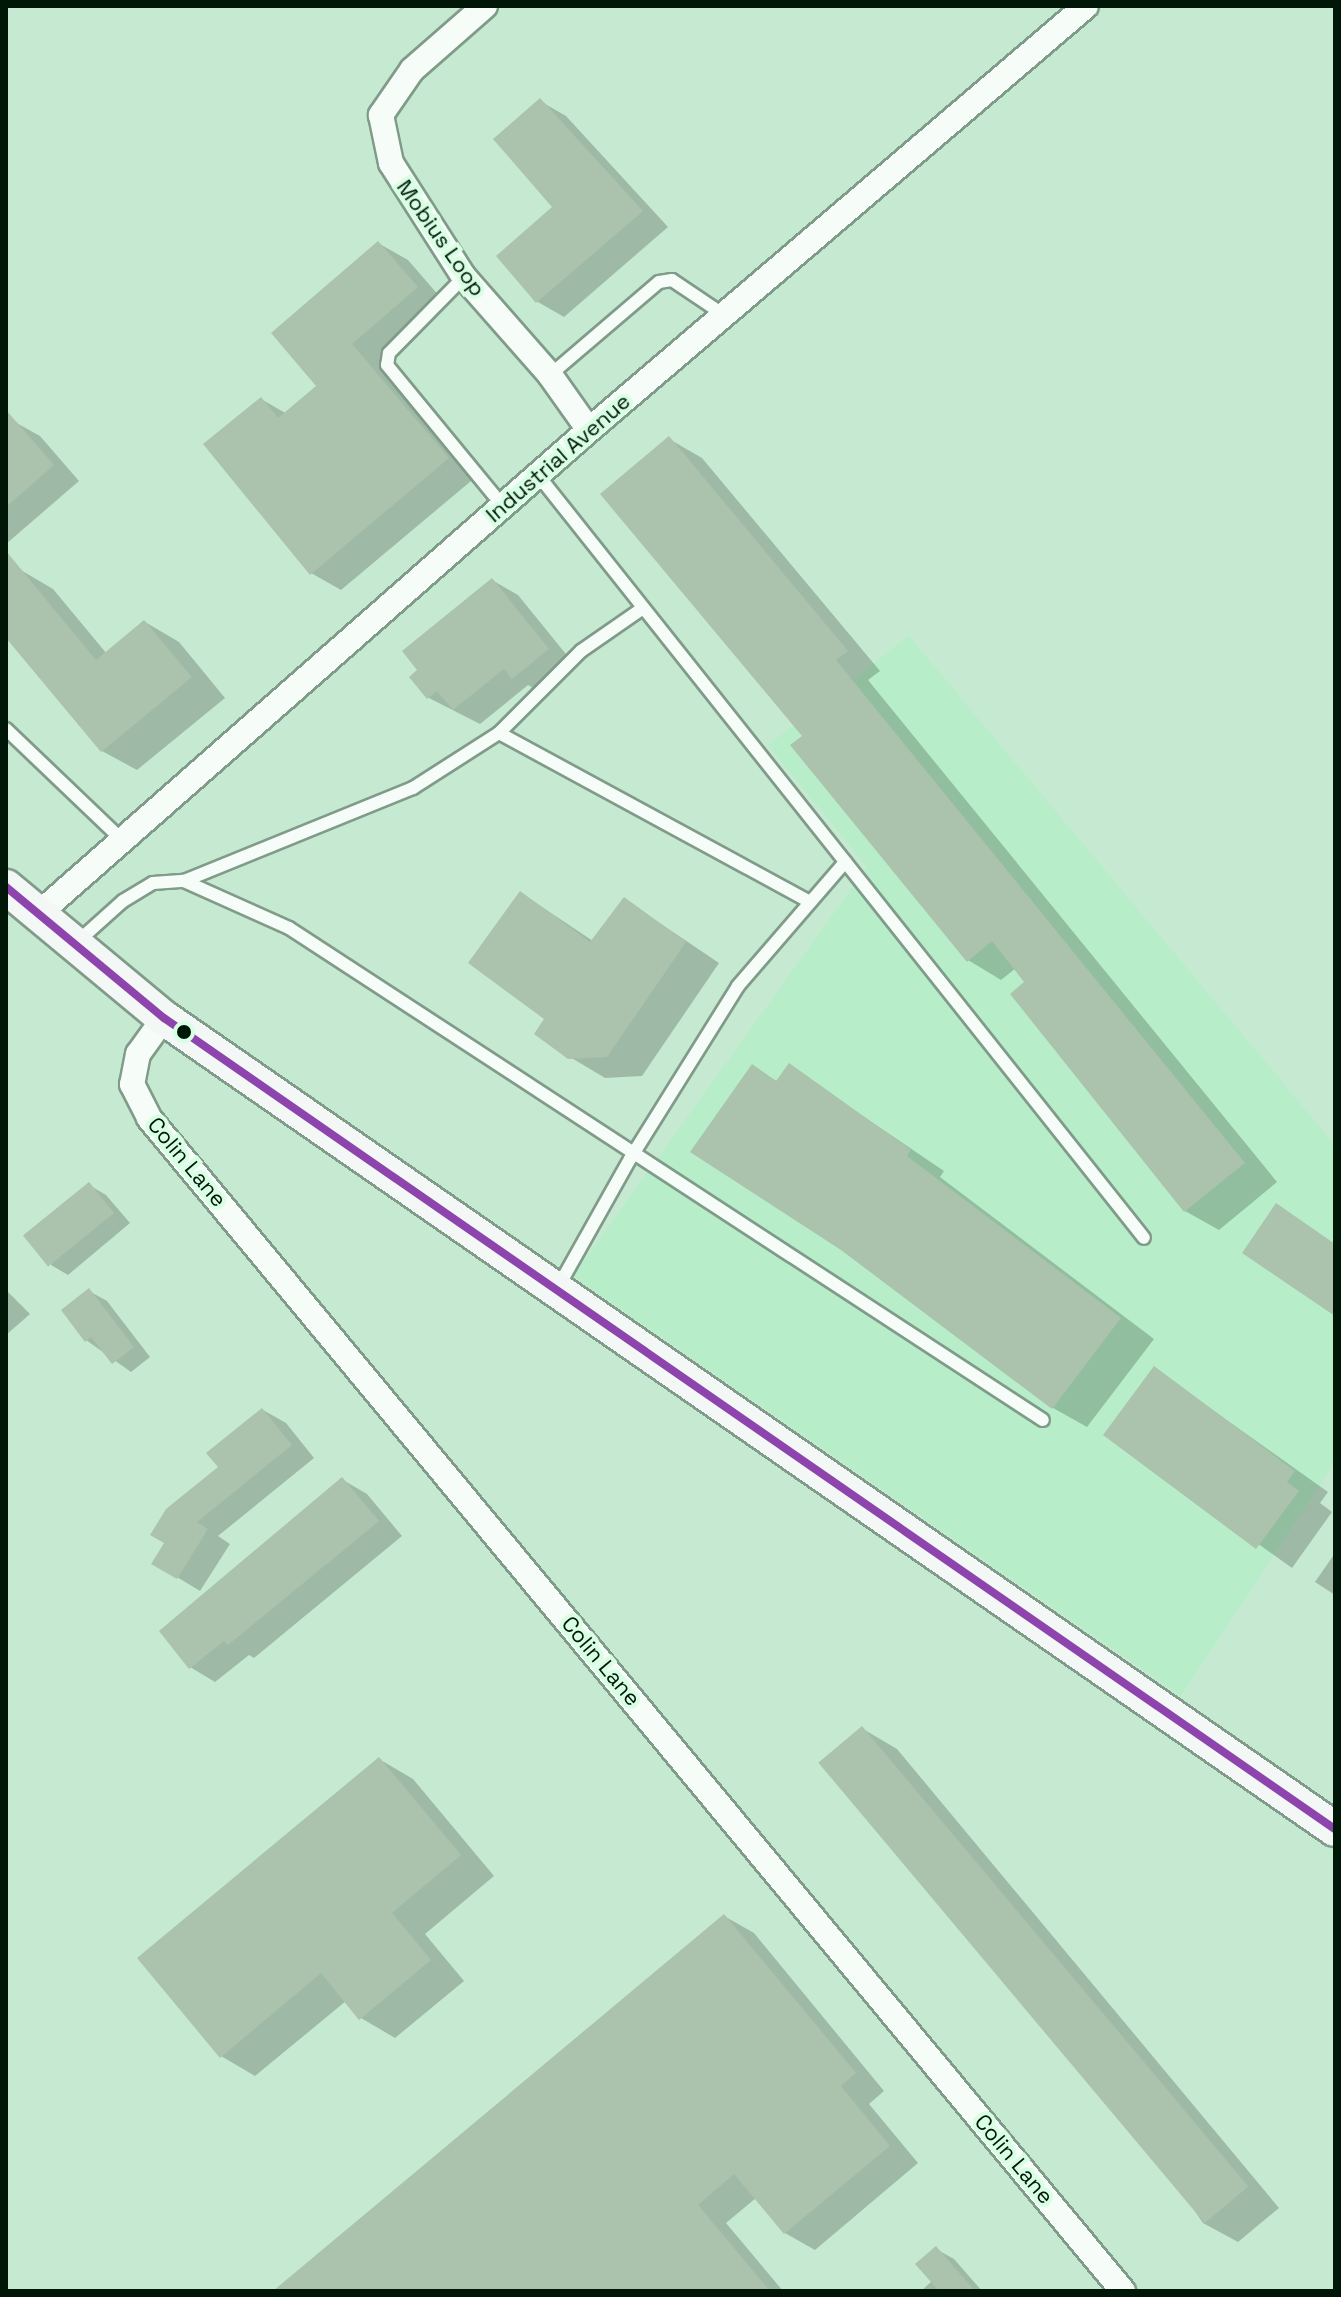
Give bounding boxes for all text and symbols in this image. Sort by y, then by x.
street label: Mobius Loop [391,175,491,301]
street label: Industrial Avenue [480,388,636,528]
unlabelled marker [176,1024,192,1040]
street label: Colin Lane [142,1112,232,1212]
street label: Colin Lane [556,1611,646,1711]
street label: Colin Lane [969,2109,1059,2209]

